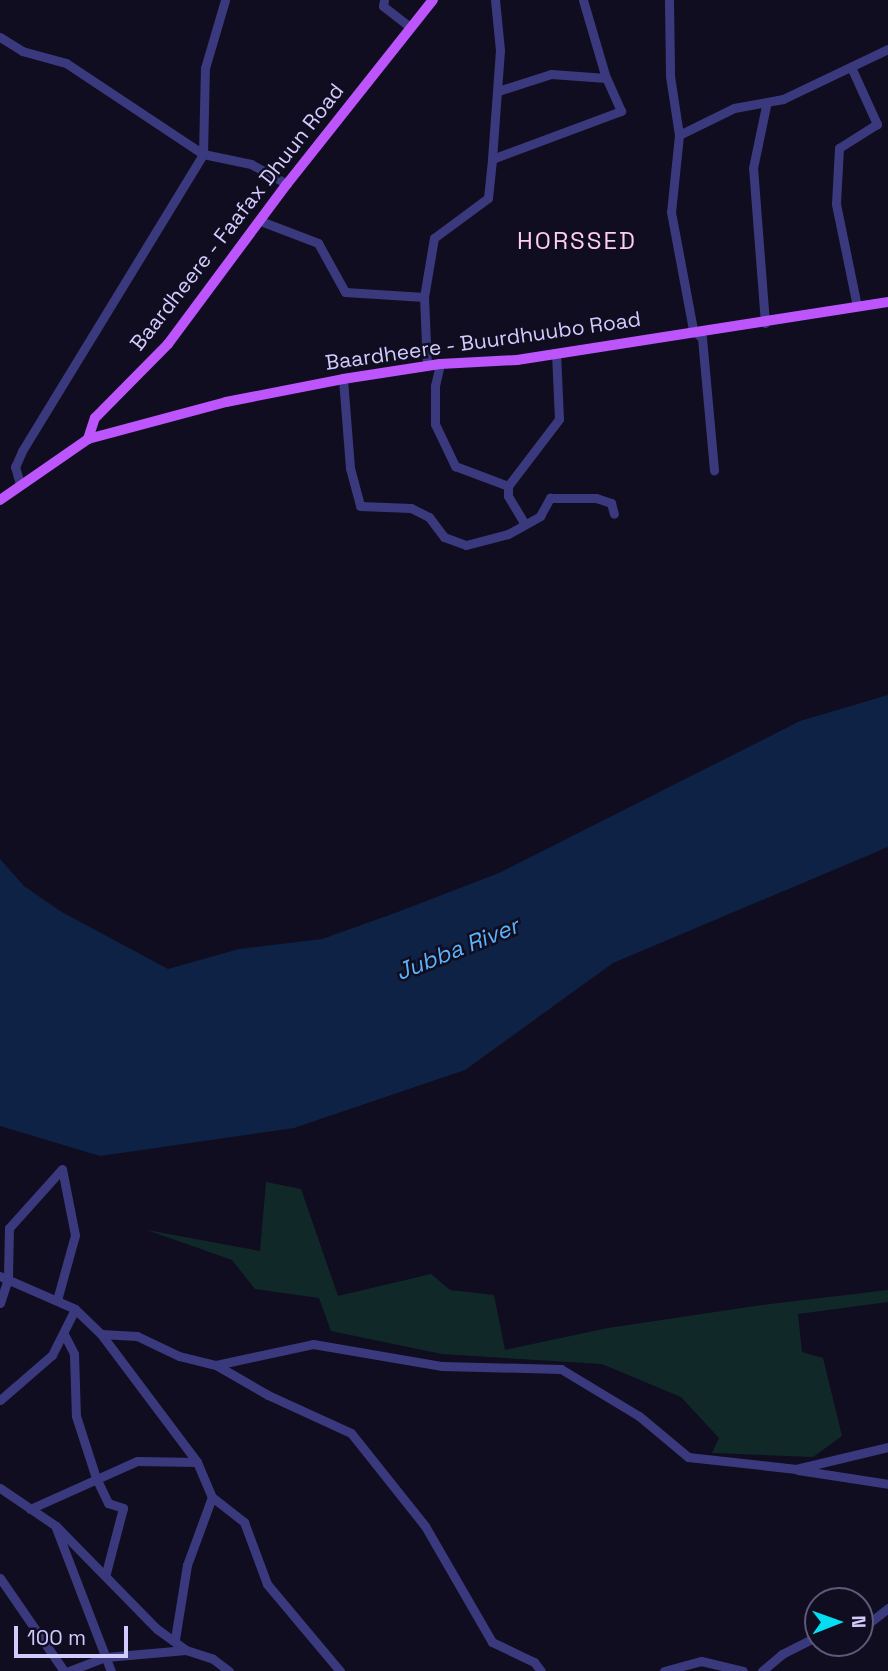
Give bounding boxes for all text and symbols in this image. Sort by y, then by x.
street label: Baardheere - Faafax Dhuun Road [125,78,349,356]
district label: HORSSED [518,227,636,255]
street label: Baardheere - Buurdhuubo Road [323,306,643,376]
water label: Jubba River [391,912,523,986]
north arrow [804,1587,874,1657]
scale bar [18,1612,131,1656]
text: N [846,1615,871,1628]
text: 100 m [27,1624,86,1651]

